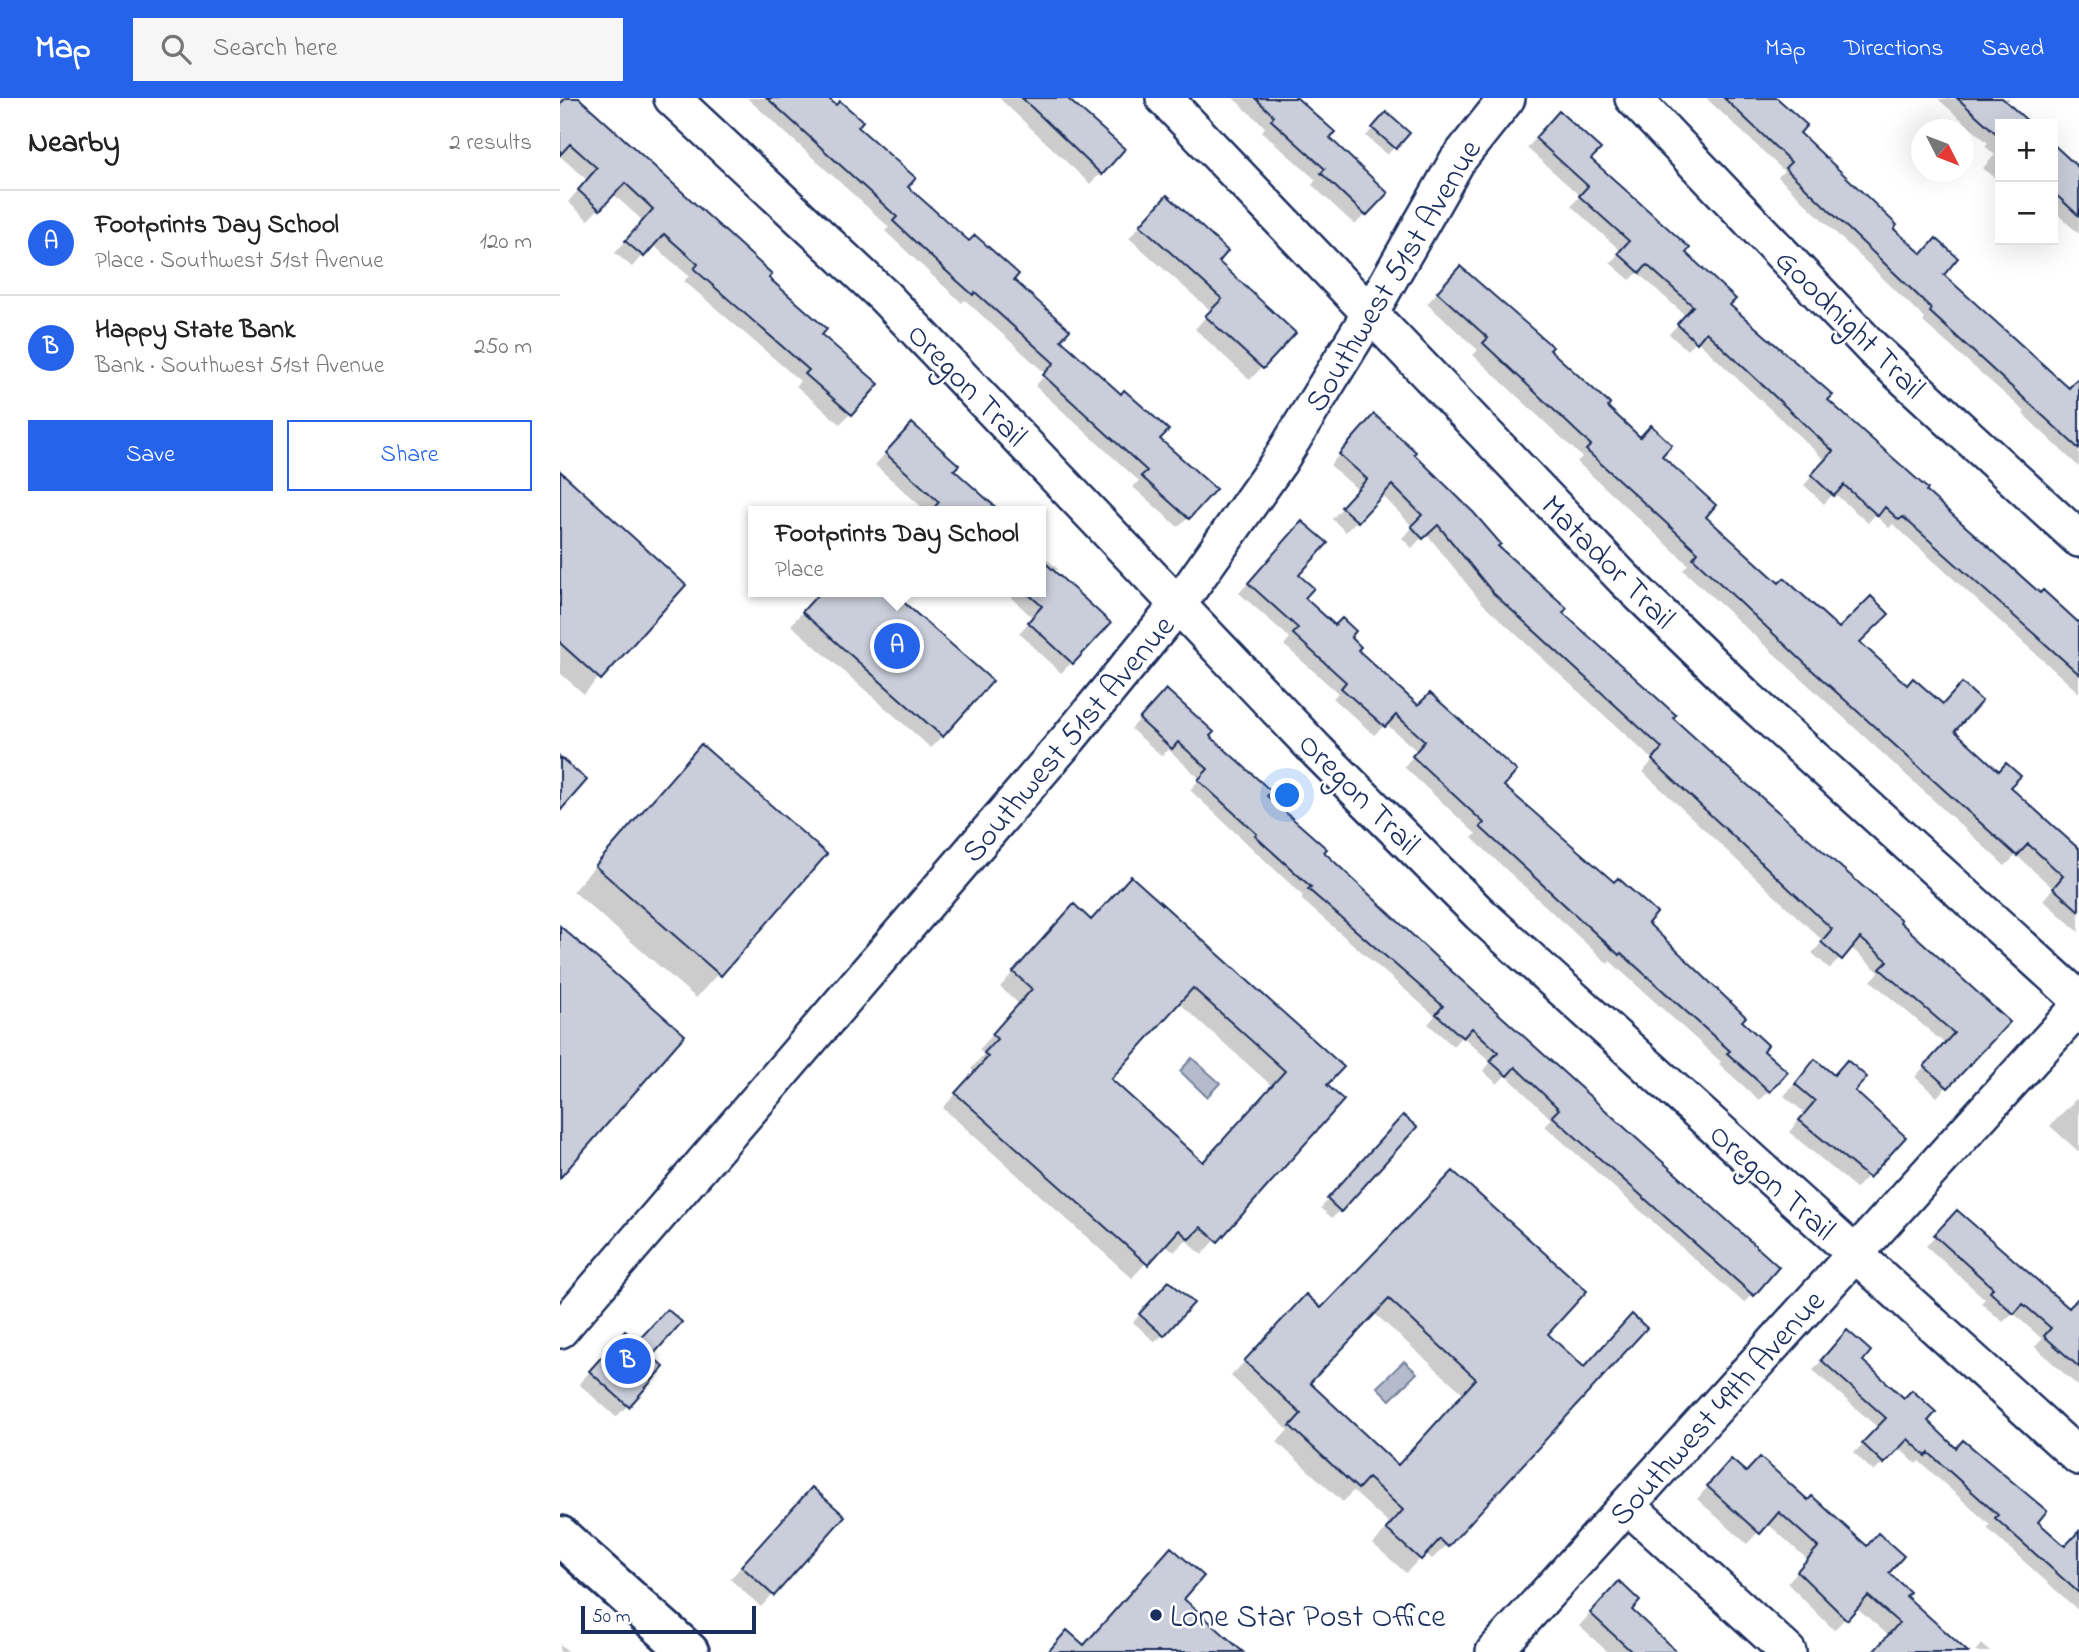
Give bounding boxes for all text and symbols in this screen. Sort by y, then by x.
search box [133,18,623,81]
text: Map [35,25,91,73]
icon: search [157,30,195,68]
text: Search here [213,30,337,68]
text: Map [1765,32,1806,67]
text: Directions [1844,32,1943,67]
text: Saved [1981,32,2044,67]
north arrow [1911,119,1974,182]
map controls [1995,119,2058,245]
button: + [1995,119,2058,182]
text: Nearby [28,122,120,166]
text: 2 results [449,127,532,160]
street label: Southwest 51st Avenue [1295,131,1496,422]
button: − [1995,182,2058,245]
text: Footprints Day School [95,207,339,245]
text: A [44,226,58,259]
text: 120 m [480,226,532,259]
street label: Goodnight Trail [1762,239,1935,412]
text: Place · Southwest 51st Avenue [95,245,384,278]
text: Happy State Bank [95,312,296,350]
street label: Oregon Trail [894,314,1037,459]
text: B [43,331,59,364]
text: 250 m [474,331,532,364]
text: Bank · Southwest 51st Avenue [95,350,384,383]
button: Save [28,420,273,491]
button: Share [287,420,532,491]
street label: Matador Trail [1528,485,1685,642]
popup [748,506,1046,597]
text: Footprints Day School [775,516,1019,554]
text: Place [775,554,824,587]
street label: Southwest 51st Avenue [952,606,1188,874]
pin: A [874,620,920,672]
street label: Oregon Trail [1285,723,1430,868]
your location [1270,778,1304,812]
street label: Oregon Trail [1697,1114,1845,1254]
street label: Southwest 49th Avenue [1599,1280,1838,1538]
pin: B [605,1335,651,1387]
place label: Lone Star Post Office [1170,1595,1446,1642]
scale bar [581,1603,756,1635]
text: 50 m [592,1604,631,1631]
marker: Lone Star Post Office [1148,1607,1164,1623]

